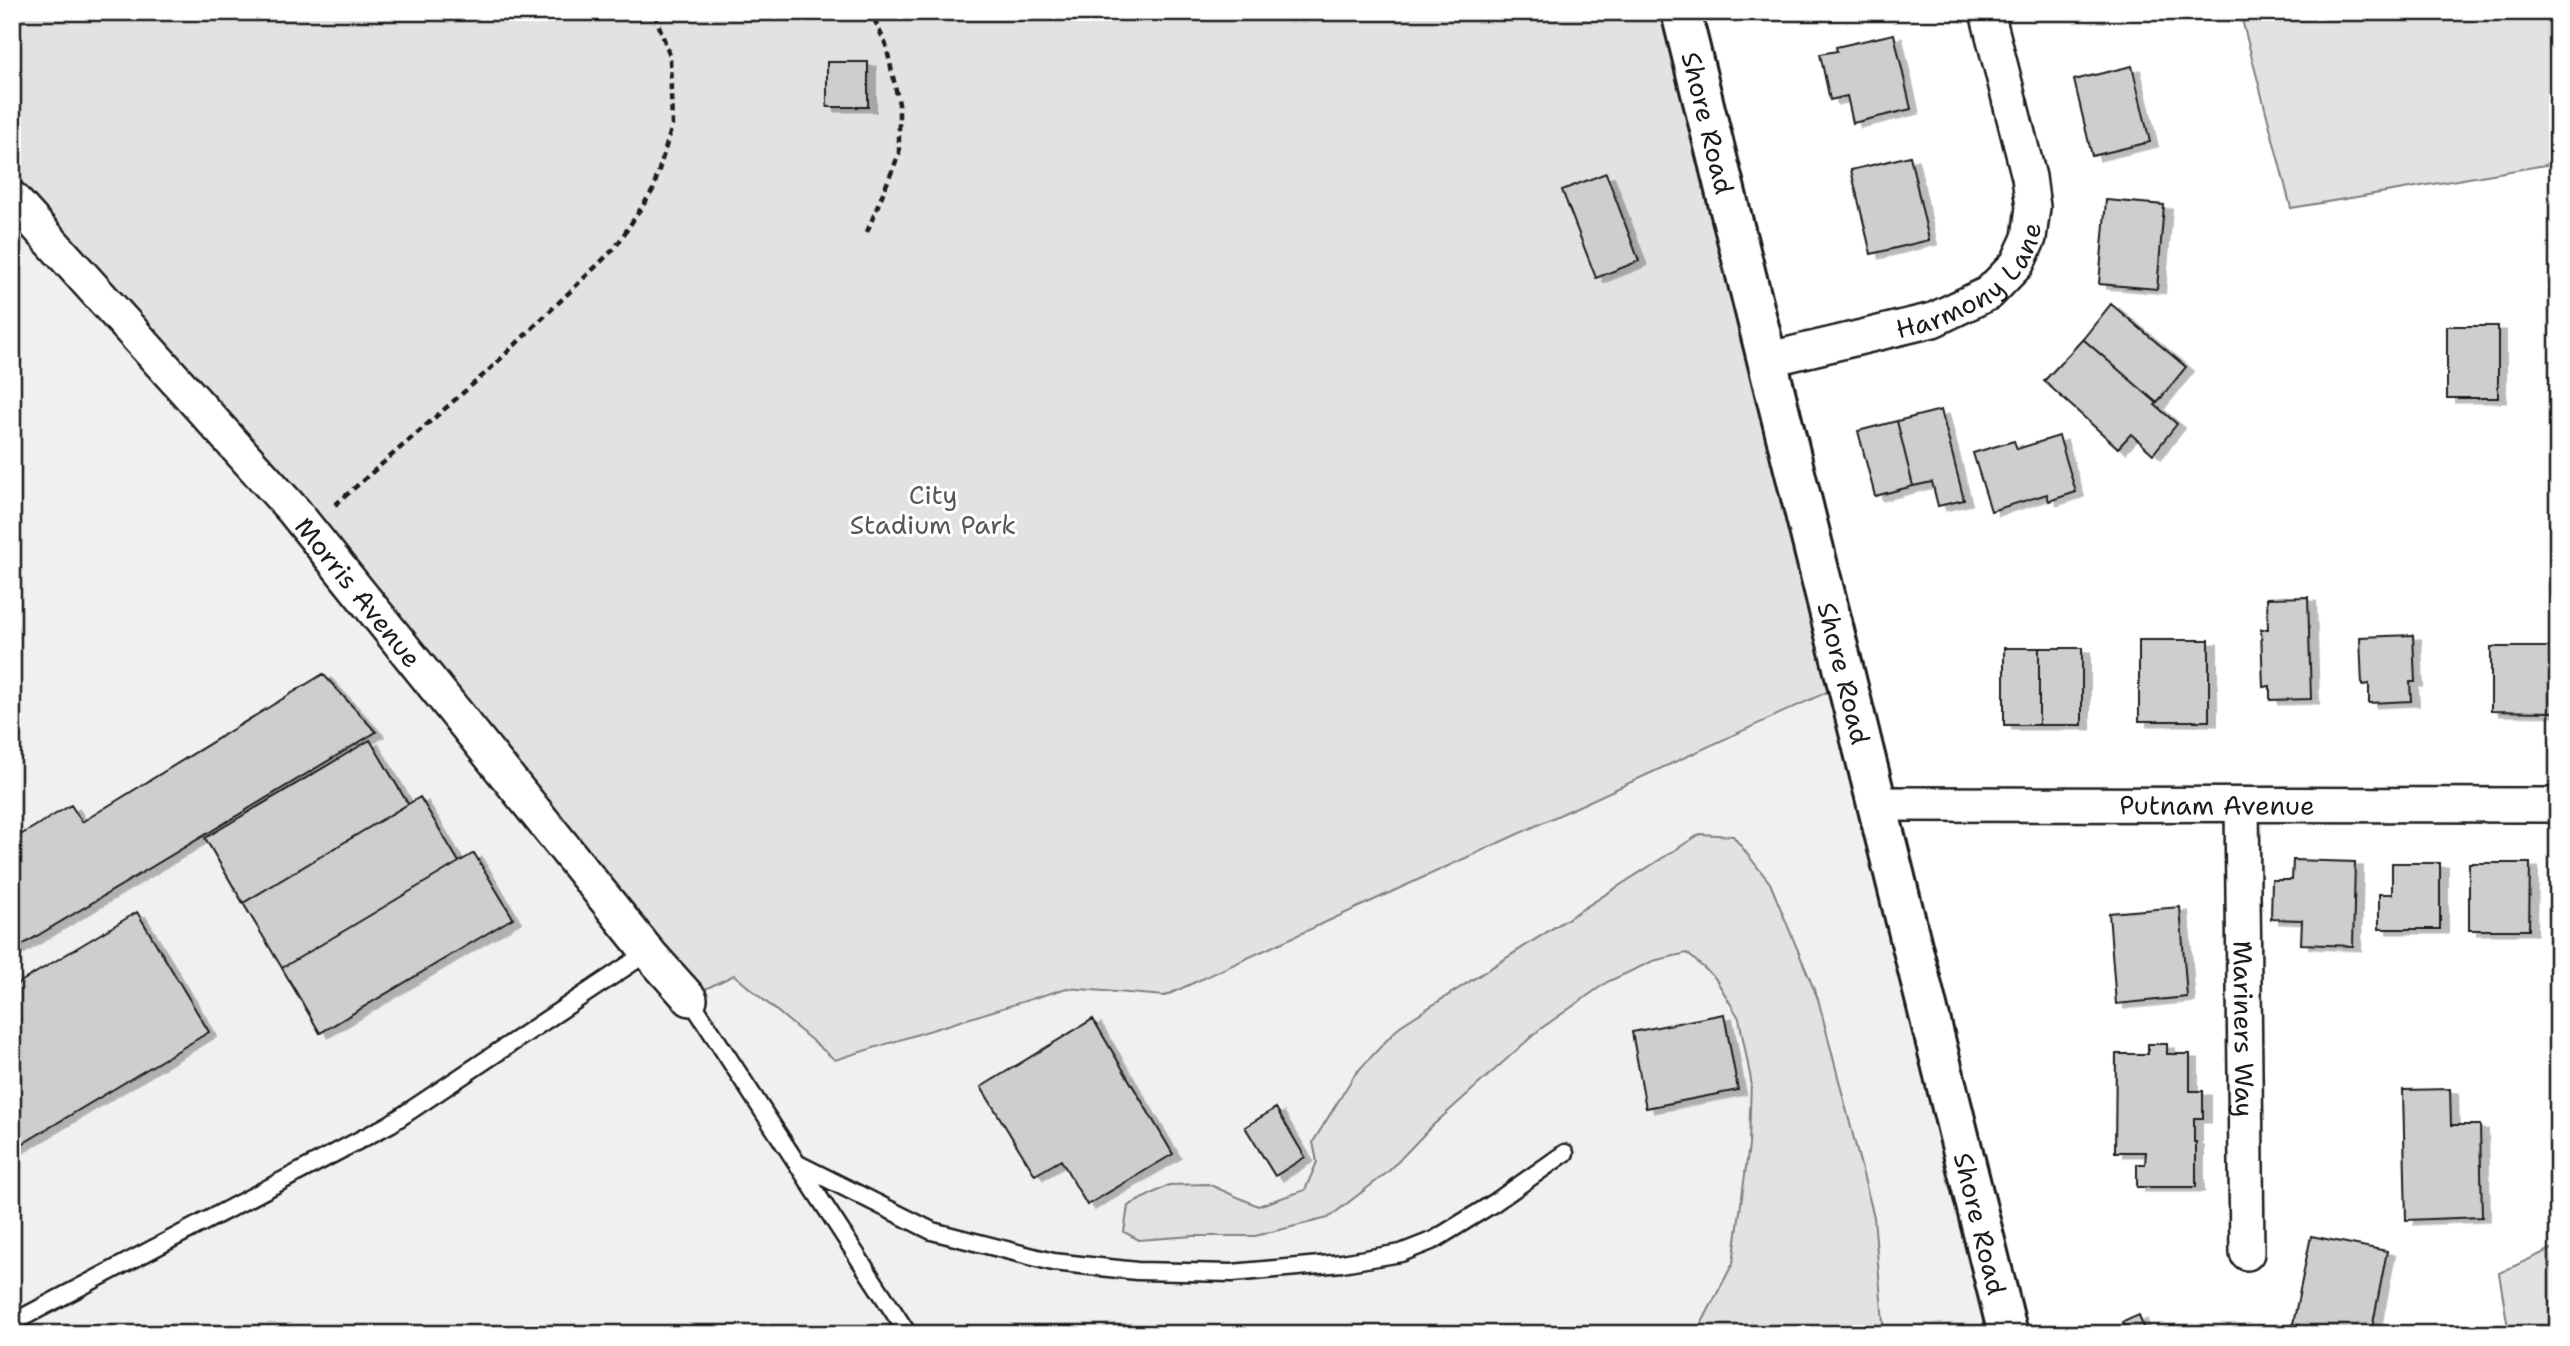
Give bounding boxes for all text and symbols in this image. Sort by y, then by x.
street label: Shore Road [1674,48,1743,197]
street label: Harmony Lane [1892,221,2048,346]
park label: City Stadium Park [850,477,1016,542]
street label: Morris Avenue [288,509,430,674]
street label: Shore Road [1810,598,1879,748]
street label: Putnam Avenue [2119,787,2315,822]
street label: Mariners Way [2226,940,2263,1118]
street label: Shore Road [1946,1149,2015,1298]

